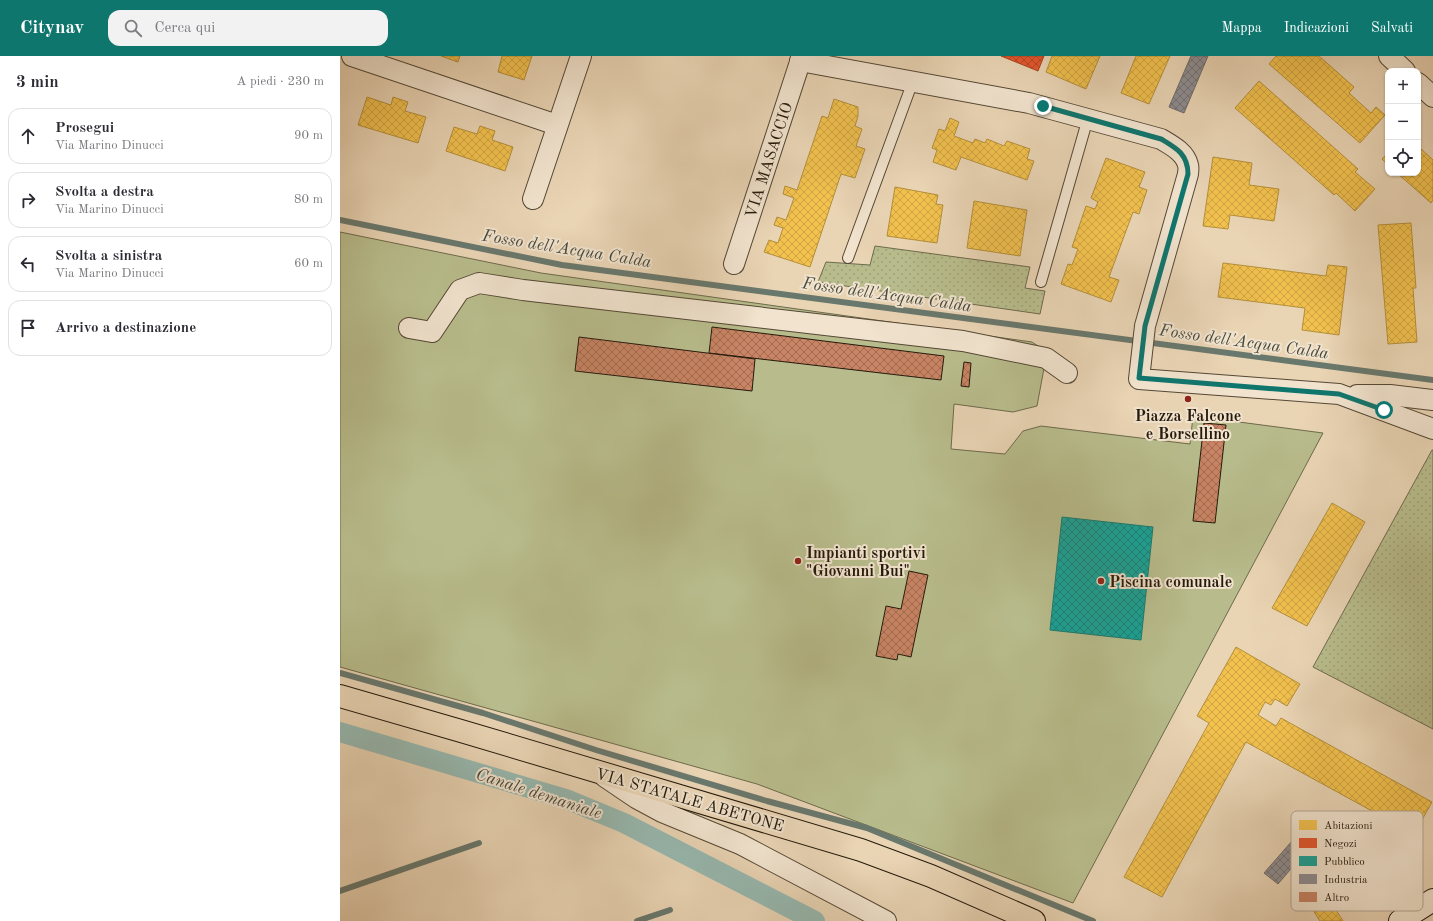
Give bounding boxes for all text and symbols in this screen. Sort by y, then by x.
search box [108,10,388,46]
icon: search [122,17,144,39]
text: Citynav [20,19,84,38]
text: Cerca qui [154,21,215,36]
text: Mappa [1222,21,1262,35]
text: Indicazioni [1284,21,1349,35]
text: Salvati [1371,21,1413,35]
map controls [1385,68,1421,176]
button: + [1385,68,1421,104]
text: 3 min [16,74,59,91]
text: A piedi · 230 m [236,75,324,88]
route end [1034,97,1052,115]
street label: VIA MASACCIO [744,101,796,221]
button: − [1385,104,1421,140]
text: Prosegui [55,121,114,136]
icon: ahead [17,125,39,147]
text: 90 m [294,129,323,142]
text: Via Marino Dinucci [55,139,164,152]
button: locate [1385,140,1421,176]
text: Svolta a destra [55,185,154,200]
icon: right [17,189,39,211]
text: 80 m [294,193,323,206]
text: Via Marino Dinucci [55,203,164,216]
water label: Fosso dell'Acqua Calda [480,228,653,271]
text: Svolta a sinistra [55,249,162,264]
icon: left [17,253,39,275]
text: 60 m [294,257,323,270]
text: Via Marino Dinucci [55,267,164,280]
water label: Fosso dell'Acqua Calda [800,275,973,316]
icon: arrive [17,317,39,339]
text: Arrivo a destinazione [55,321,196,336]
water label: Fosso dell'Acqua Calda [1157,322,1330,363]
marker: Piazza Falcone e Borsellino [1183,394,1193,404]
route start [1375,401,1393,419]
place label: Piazza Falcone e Borsellino [1135,409,1241,443]
place label: Impianti sportivi "Giovanni Bui" [806,546,926,580]
marker: Impianti sportivi "Giovanni Bui" [793,556,803,566]
place label: Piscina comunale [1109,575,1232,591]
marker: Piscina comunale [1096,576,1106,586]
water label: Canale demaniale [474,766,604,823]
street label: VIA STATALE ABETONE [593,766,785,836]
legend [1291,811,1423,911]
text: Abitazioni [1324,821,1372,832]
text: Negozi [1324,839,1357,850]
text: Pubblico [1324,857,1365,868]
text: Industria [1324,875,1368,886]
text: Altro [1324,893,1349,904]

